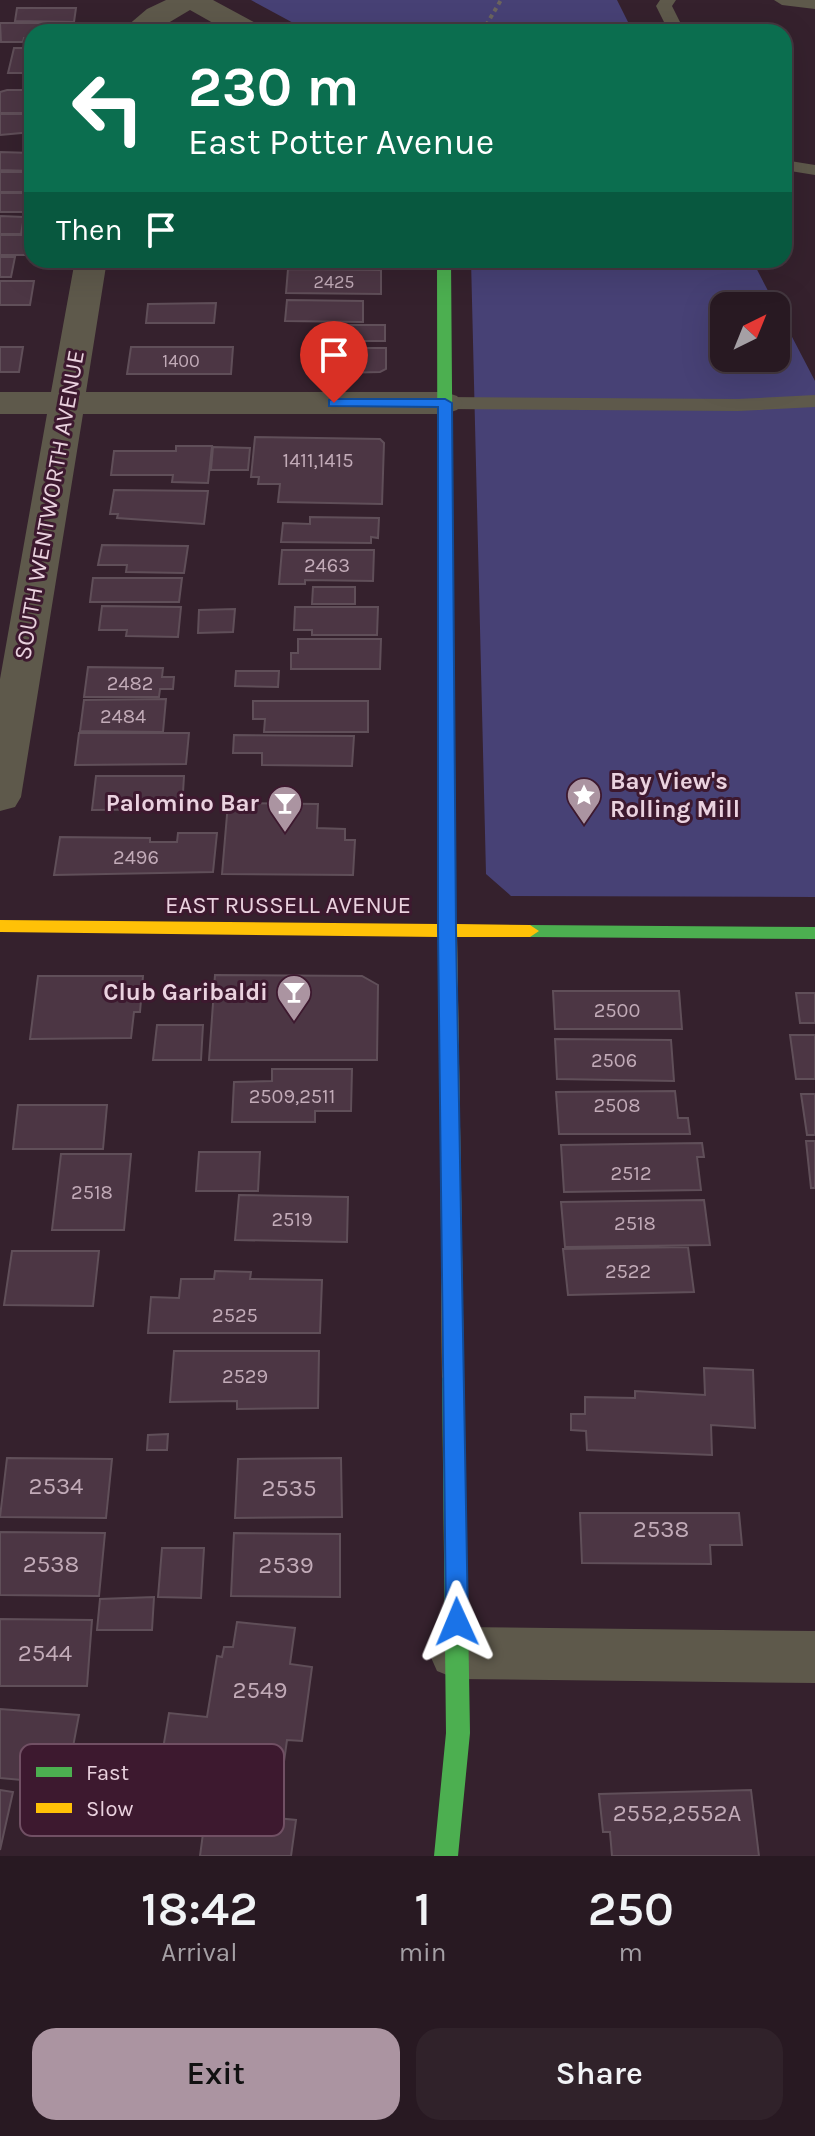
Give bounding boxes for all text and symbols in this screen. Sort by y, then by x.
text: 230 m [188,54,359,119]
icon: left [56,56,160,160]
text: East Potter Avenue [188,121,494,163]
icon: arrive [139,208,183,252]
text: Then [56,212,123,248]
house number: 2425 [313,271,355,293]
north arrow [710,292,790,372]
map controls [710,292,790,372]
pin [300,321,368,403]
icon: arrive [312,333,356,377]
street label: SOUTH WENTWORTH AVENUE [8,348,90,662]
house number: 1400 [162,350,200,372]
house number: 1411,1415 [283,449,353,472]
house number: 2463 [304,554,350,577]
house number: 2482 [107,672,153,695]
house number: 2484 [100,705,146,728]
place label: Bay View's Rolling Mill [610,767,740,823]
place icon: Bay View's Rolling Mill [565,776,603,826]
bar icon: Palomino Bar [266,784,304,834]
place label: Palomino Bar [106,789,260,817]
house number: 2496 [113,846,159,869]
street label: EAST RUSSELL AVENUE [165,891,411,919]
bar icon: Club Garibaldi [275,973,313,1023]
place label: Club Garibaldi [103,978,268,1006]
house number: 2500 [594,999,640,1022]
house number: 2506 [591,1049,637,1072]
house number: 2509,2511 [249,1085,335,1108]
house number: 2508 [593,1094,641,1117]
house number: 2512 [610,1162,652,1185]
house number: 2518 [71,1181,113,1204]
house number: 2519 [271,1208,313,1231]
house number: 2518 [614,1212,656,1235]
house number: 2522 [605,1260,651,1283]
house number: 2525 [212,1304,258,1327]
house number: 2529 [222,1365,268,1388]
house number: 2534 [28,1472,84,1500]
house number: 2535 [261,1474,317,1502]
house number: 2538 [633,1515,689,1543]
house number: 2538 [23,1550,79,1578]
house number: 2539 [258,1551,314,1579]
position arrow [415,1580,499,1664]
house number: 2544 [18,1639,72,1667]
house number: 2549 [233,1676,287,1704]
legend [20,1744,284,1836]
text: Fast [86,1760,129,1786]
text: Slow [86,1796,133,1822]
house number: 2552,2552A [613,1799,742,1827]
text: 18:42 [141,1881,258,1937]
text: 1 [414,1881,431,1937]
text: 250 [588,1881,674,1937]
text: Arrival [161,1937,237,1968]
text: min [399,1937,447,1968]
text: m [619,1937,643,1968]
button: Exit [32,2028,400,2120]
button: Share [416,2028,783,2120]

